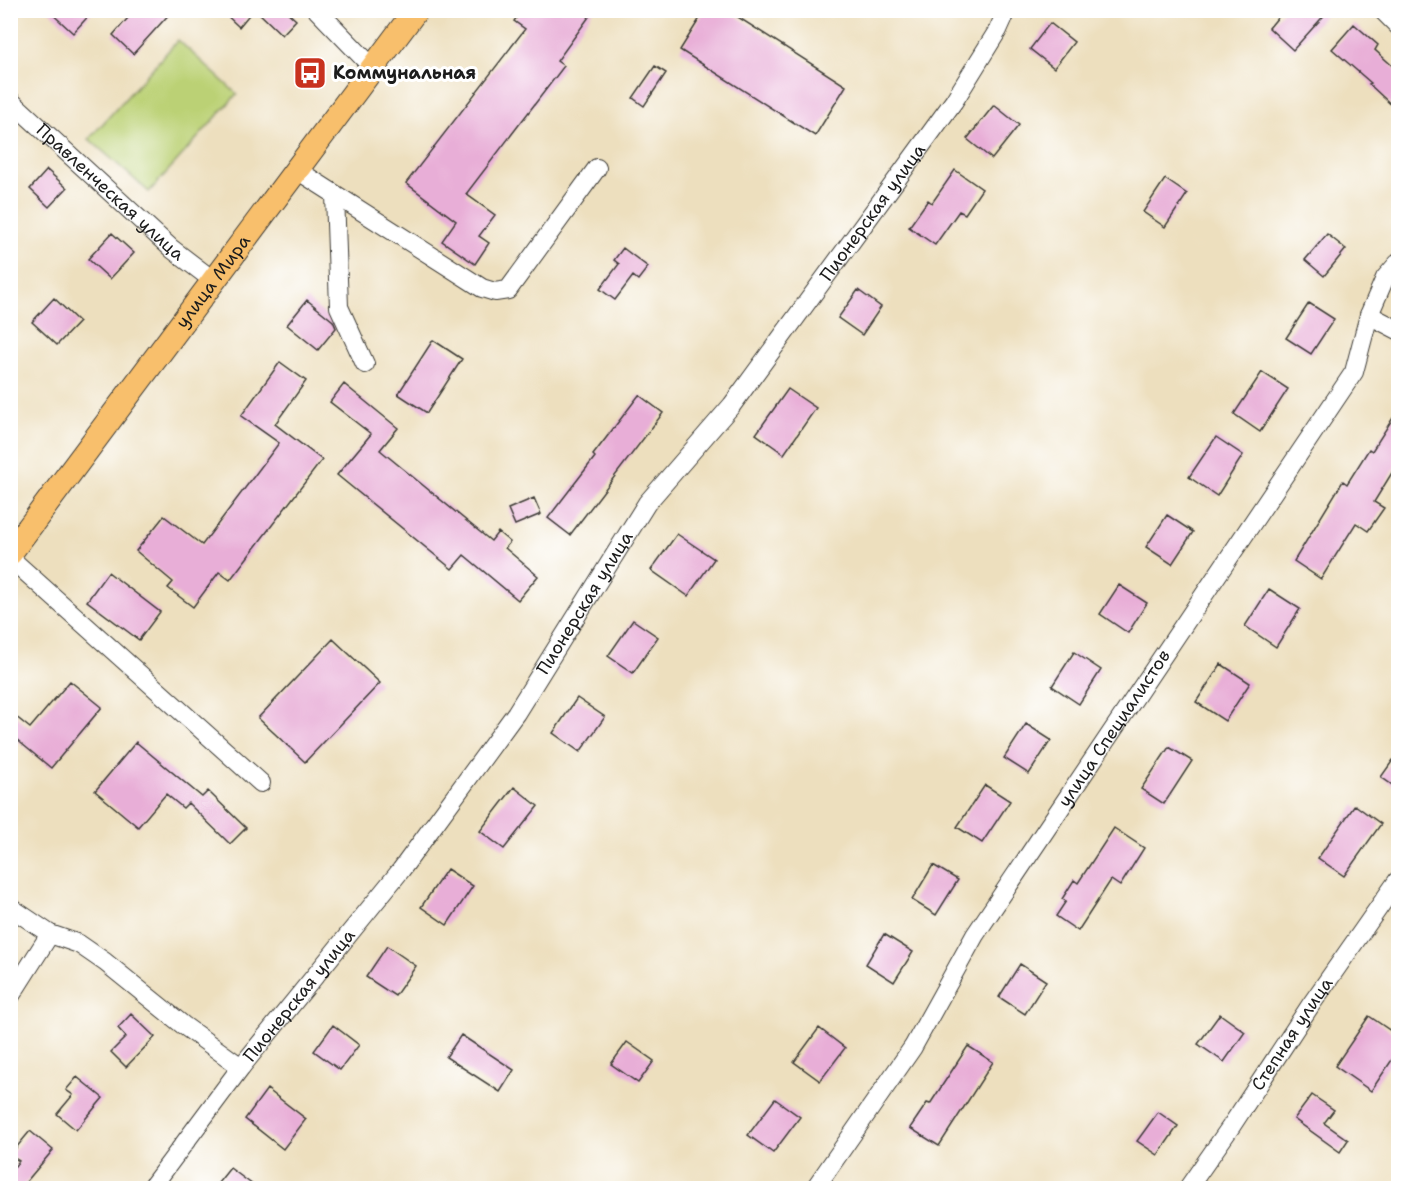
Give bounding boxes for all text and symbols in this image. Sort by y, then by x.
bus stop icon: Коммунальная [292,55,328,91]
place label: Коммунальная [333,61,476,85]
street label: Правленческая улица [31,118,189,266]
street label: Пионерская улица [814,139,931,286]
street label: улица Мира [170,230,256,333]
street label: Пионерская улица [531,527,638,679]
street label: улица Специалистов [1053,645,1176,812]
street label: Пионерская улица [238,924,360,1067]
street label: Степная улица [1246,972,1338,1095]

